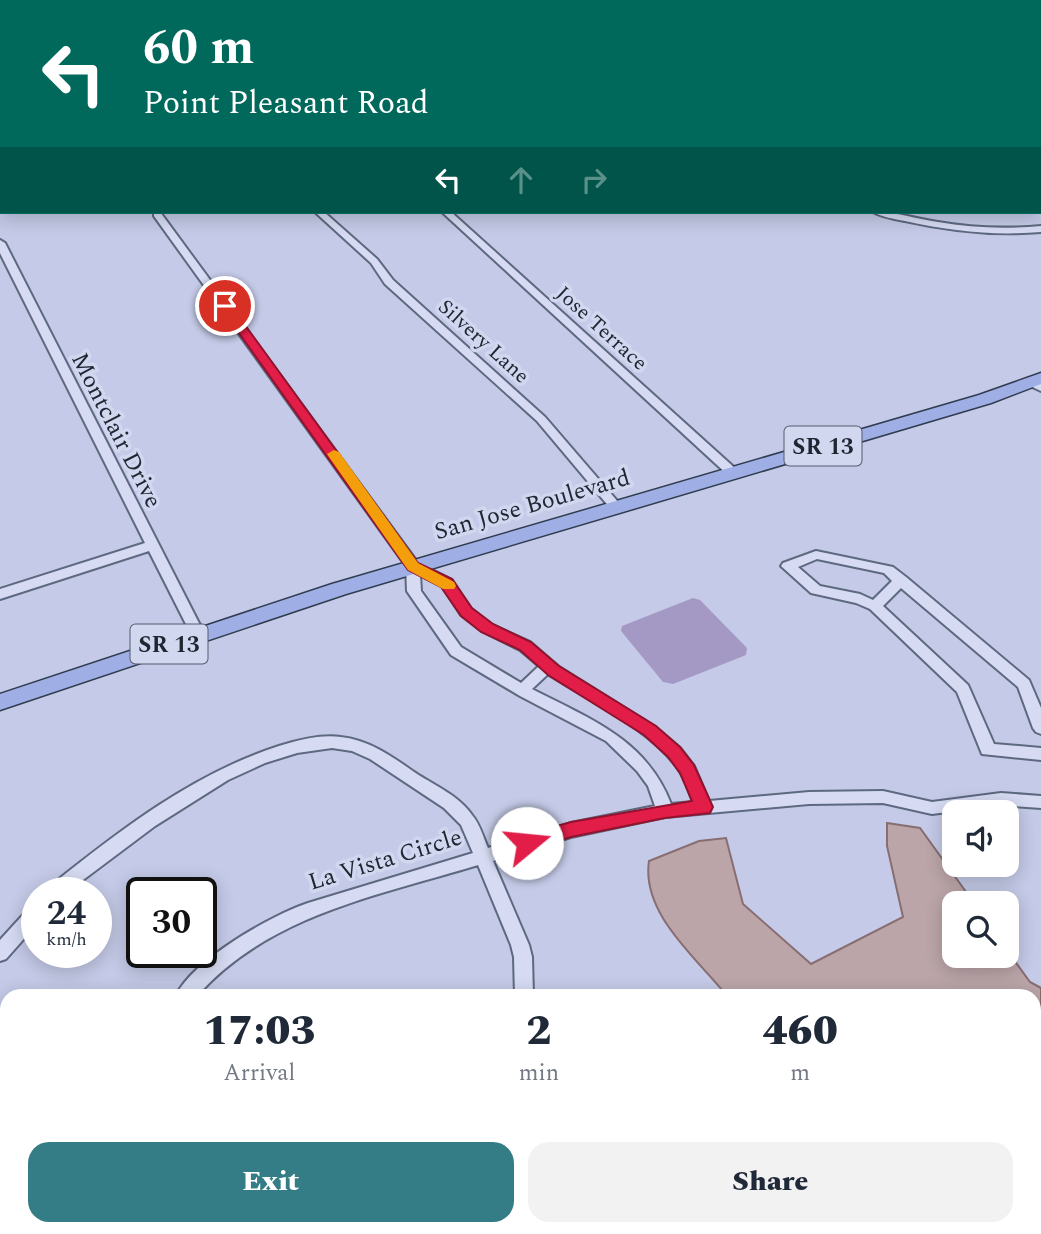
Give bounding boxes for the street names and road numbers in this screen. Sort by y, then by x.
street label: Jose Terrace [548,279,654,379]
street label: Silvery Lane [430,292,536,392]
street label: Montclair Drive [61,346,171,515]
road number: SR 13 [784,426,862,466]
street label: San Jose Boulevard [430,460,634,550]
road number: SR 13 [130,624,208,664]
street label: La Vista Circle [304,819,467,900]

